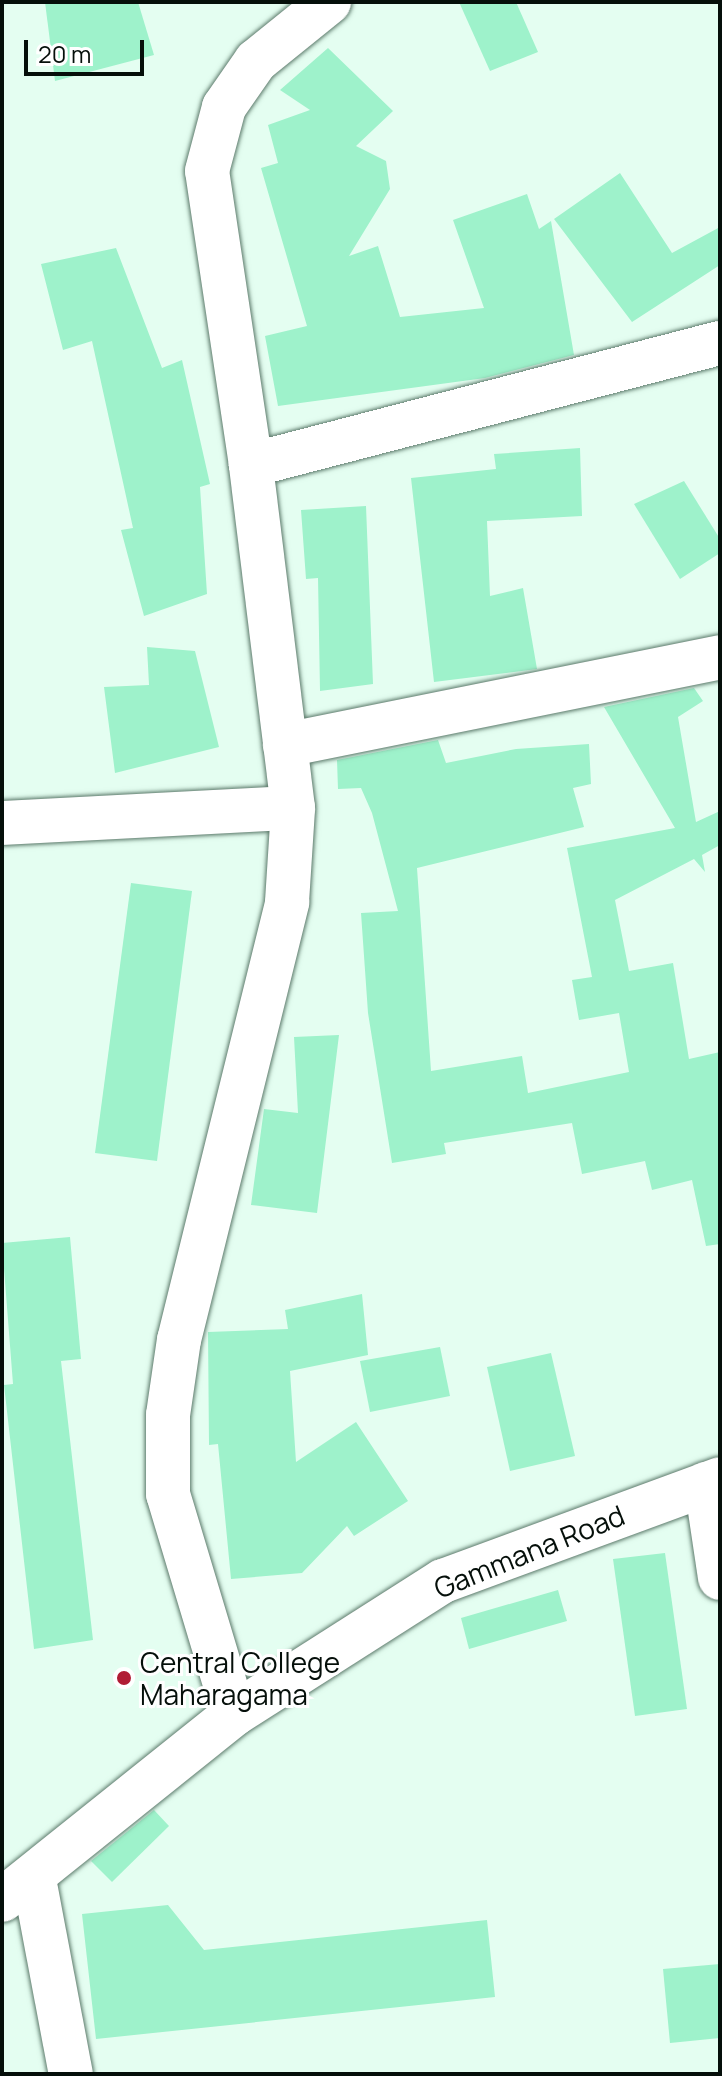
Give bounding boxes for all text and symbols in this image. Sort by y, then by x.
scale bar [28,24,148,74]
text: 20 m [38,37,91,70]
street label: Gammana Road [429,1497,629,1605]
place label: Central College Maharagama [140,1645,340,1711]
marker: Central College Maharagama [115,1669,133,1687]

